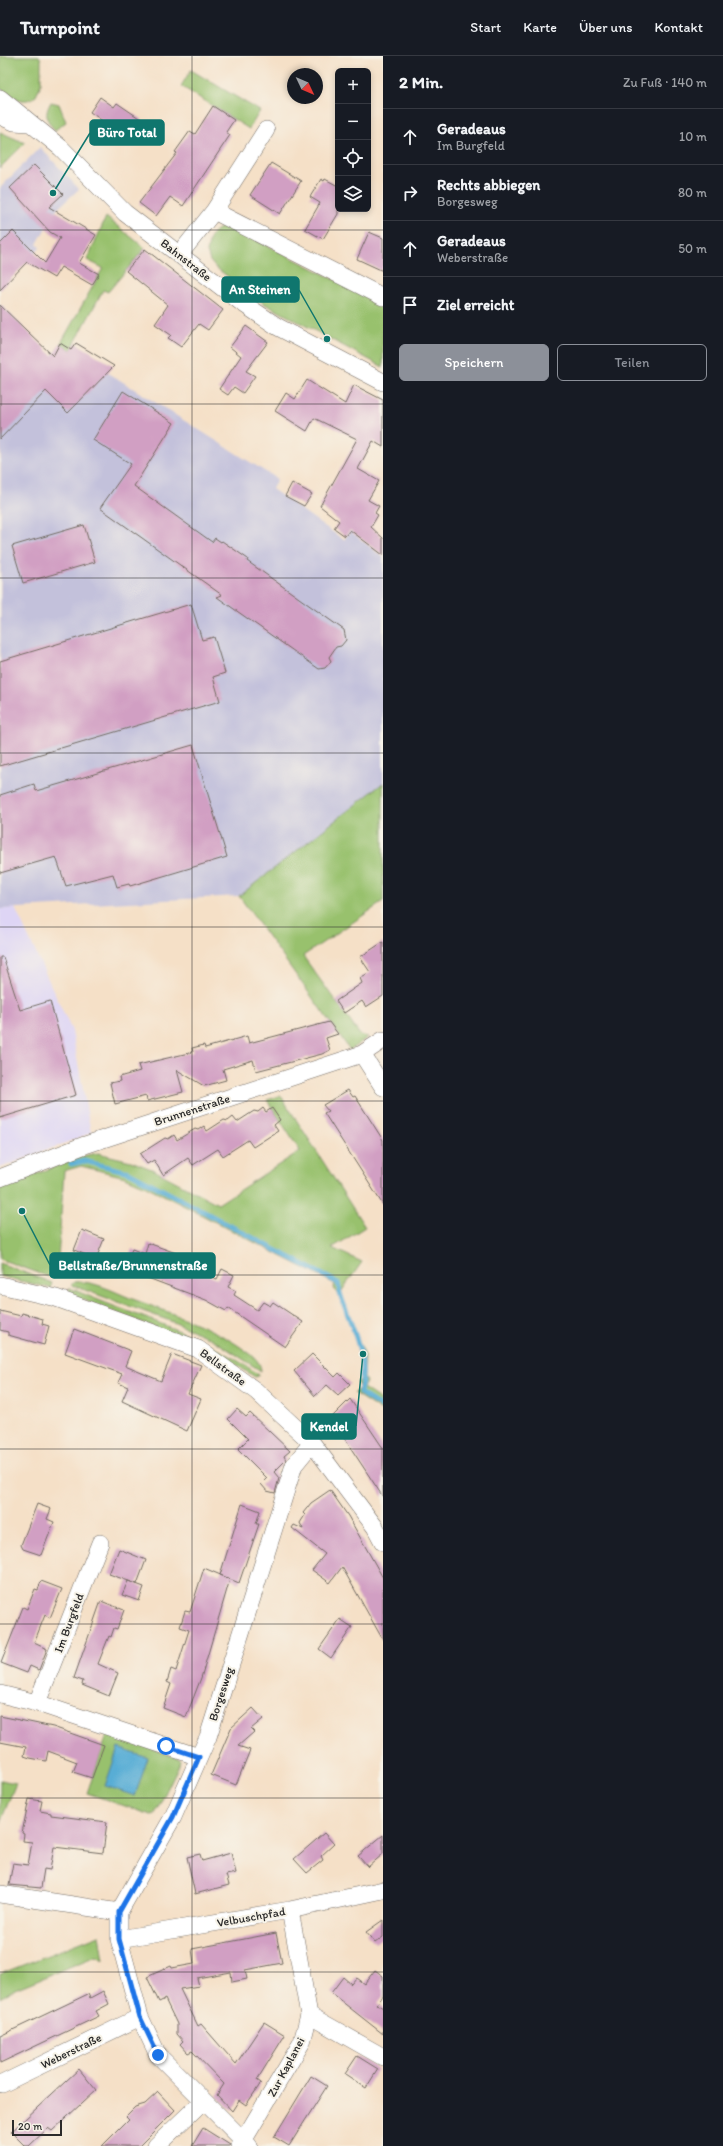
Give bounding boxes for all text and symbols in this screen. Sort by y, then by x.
text: Turnpoint [20,16,100,39]
text: Start [470,19,501,36]
text: Karte [523,19,557,36]
text: Über uns [579,19,632,36]
text: Kontakt [654,19,703,36]
north arrow [287,68,323,104]
map controls [335,68,371,212]
button: + [335,68,371,104]
text: 2 Min. [399,72,443,92]
text: Zu Fuß · 140 m [623,75,707,90]
button: − [335,104,371,140]
callout: Büro Total [90,120,164,145]
text: Geradeaus [437,120,506,138]
text: Büro Total [97,125,157,140]
icon: ahead [399,126,421,148]
text: 10 m [679,129,707,144]
text: Im Burgfeld [437,138,505,153]
button: locate [335,140,371,176]
button: layers [335,176,371,212]
text: Rechts abbiegen [437,176,540,194]
icon: right [399,182,421,204]
text: 80 m [678,185,707,200]
text: Borgesweg [437,194,498,209]
text: Geradeaus [437,232,506,250]
street label: Bahnstraße [158,236,214,284]
icon: ahead [399,238,421,260]
text: 50 m [678,241,707,256]
text: Weberstraße [437,250,508,265]
callout: An Steinen [222,277,299,302]
text: An Steinen [228,282,291,297]
icon: arrive [399,294,421,316]
text: Ziel erreicht [437,296,514,314]
button: Speichern [399,344,549,381]
button: Teilen [557,344,707,381]
street label: Brunnenstraße [152,1091,232,1129]
callout: Bellstraße/Brunnenstraße [50,1253,215,1278]
text: Bellstraße/Brunnenstraße [58,1258,208,1273]
street label: Bellstraße [197,1346,249,1389]
callout: Kendel [302,1414,356,1439]
text: Kendel [310,1419,349,1434]
street label: Im Burgfeld [51,1591,87,1655]
street label: Borgesweg [206,1664,237,1723]
route start [157,1737,175,1755]
street label: Velbuschpfad [216,1904,287,1930]
street label: Weberstraße [38,2030,104,2072]
street label: Zur Kaplanei [264,2035,308,2099]
route end [149,2046,167,2064]
scale bar [12,2118,62,2137]
text: 20 m [18,2120,42,2133]

